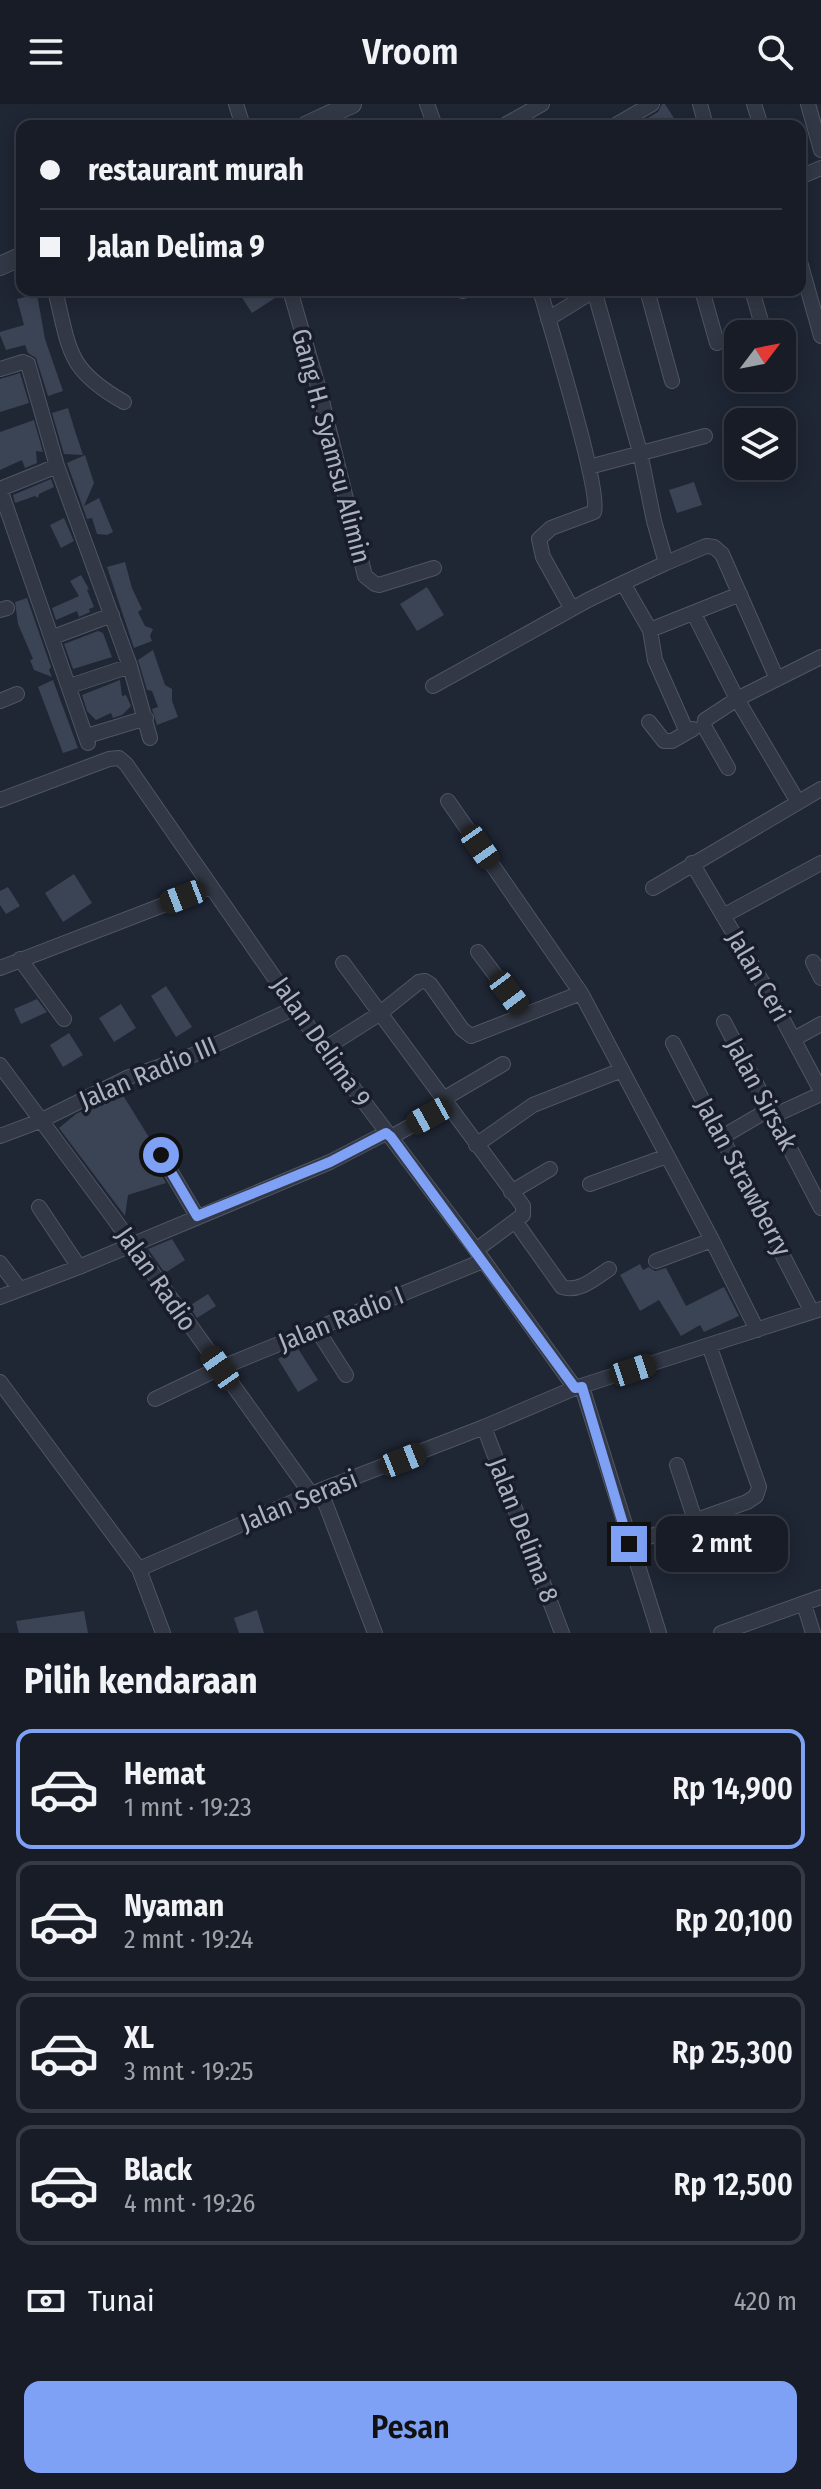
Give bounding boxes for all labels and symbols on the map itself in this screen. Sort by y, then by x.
north arrow [724,320,796,392]
street label: Gang H. Syamsu Alimin [285,325,377,567]
car [456,820,504,874]
car [156,877,210,917]
street label: Jalan Ceri [720,925,796,1027]
car [485,967,533,1019]
street label: Jalan Delima 9 [265,971,377,1113]
street label: Jalan Radio III [75,1030,221,1116]
street label: Jalan Sirsak [718,1033,804,1156]
street label: Jalan Strawberry [688,1093,798,1262]
car [402,1094,456,1138]
route start [143,1137,179,1173]
street label: Jalan Radio [109,1221,203,1337]
street label: Jalan Radio I [274,1280,408,1358]
car [196,1341,244,1395]
car [606,1351,660,1389]
car [376,1440,430,1480]
street label: Jalan Delima 8 [481,1453,565,1607]
street label: Jalan Serasi [236,1464,362,1538]
callout: 2 mnt [657,1516,789,1572]
route end [611,1526,647,1562]

